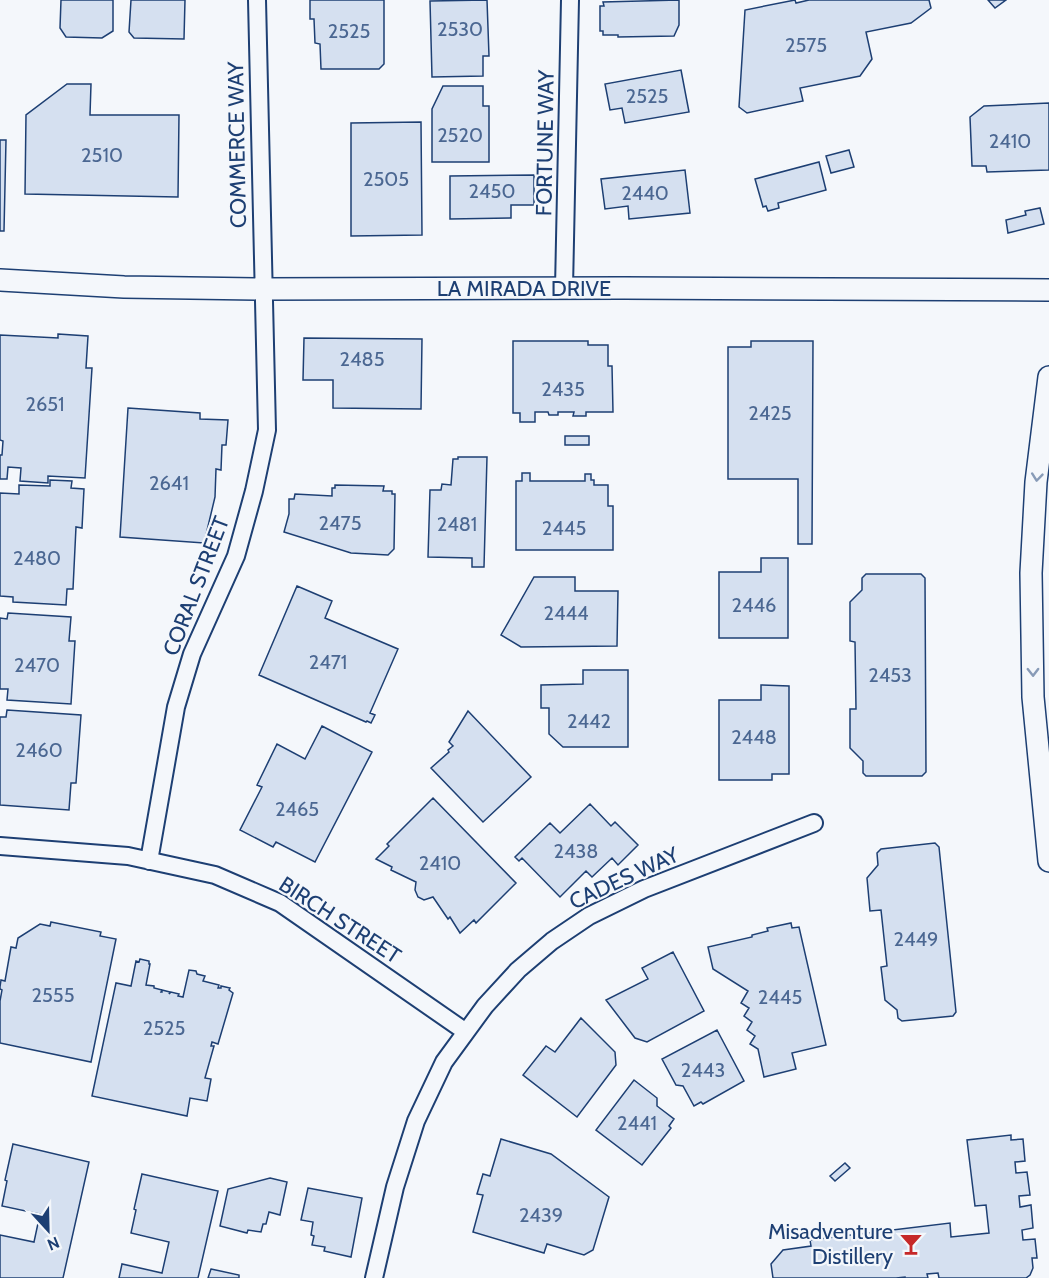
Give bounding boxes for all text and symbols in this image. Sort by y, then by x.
house number: 2530 [437,17,483,41]
house number: 2525 [328,19,370,43]
house number: 2575 [785,33,827,57]
street label: COMMERCE WAY [222,61,252,228]
street label: FORTUNE WAY [530,69,560,216]
house number: 2525 [626,84,668,108]
house number: 2520 [437,123,483,147]
house number: 2410 [989,129,1031,153]
house number: 2510 [81,143,123,167]
house number: 2505 [363,167,409,191]
house number: 2450 [469,179,515,203]
house number: 2440 [621,181,669,205]
street label: LA MIRADA DRIVE [437,275,611,302]
house number: 2485 [340,347,384,371]
house number: 2435 [541,377,585,401]
house number: 2651 [25,392,65,416]
house number: 2425 [748,401,792,425]
house number: 2641 [149,471,189,495]
one-way arrow [1031,472,1044,481]
house number: 2475 [319,511,361,535]
street label: CORAL STREET [157,512,235,659]
house number: 2481 [437,512,477,536]
house number: 2445 [542,516,586,540]
house number: 2480 [13,546,61,570]
house number: 2446 [732,593,776,617]
house number: 2444 [543,601,589,625]
house number: 2471 [309,650,347,674]
house number: 2470 [14,653,60,677]
house number: 2453 [868,663,912,687]
one-way arrow [1027,667,1039,676]
house number: 2442 [567,709,611,733]
house number: 2448 [731,725,777,749]
house number: 2460 [15,738,63,762]
house number: 2465 [275,797,319,821]
house number: 2438 [554,839,598,863]
street label: CADES WAY [565,841,684,915]
house number: 2410 [419,851,461,875]
street label: BIRCH STREET [274,871,406,970]
house number: 2449 [894,927,938,951]
house number: 2555 [32,983,74,1007]
house number: 2445 [758,985,802,1009]
house number: 2525 [143,1016,185,1040]
house number: 2443 [681,1058,725,1082]
house number: 2441 [617,1111,657,1135]
north arrow [18,1200,78,1260]
house number: 2439 [519,1203,563,1227]
place label: Misadventure Distillery [768,1218,893,1270]
bar icon: Misadventure Distillery [898,1231,924,1257]
text: N [45,1233,62,1254]

